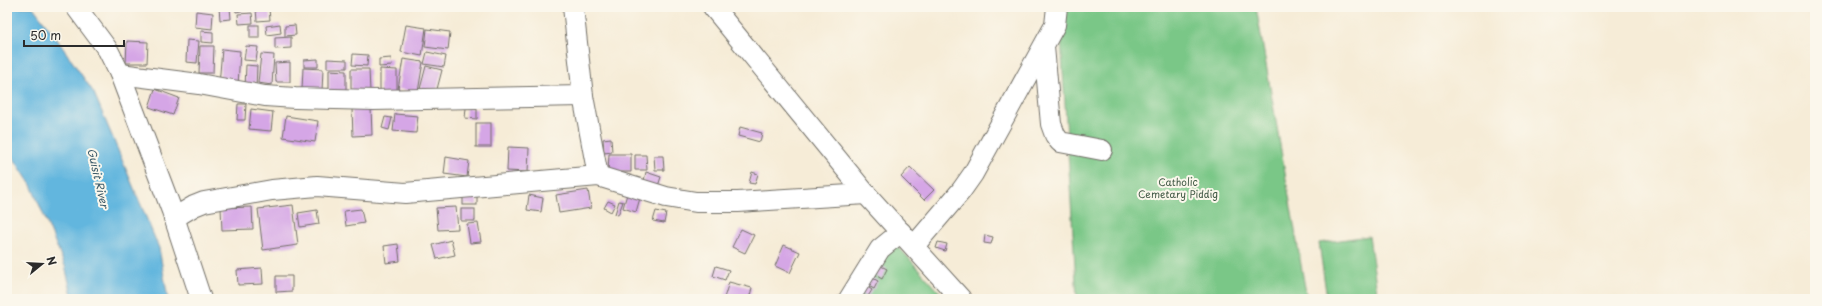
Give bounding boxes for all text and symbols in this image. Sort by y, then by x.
scale bar [24,22,124,48]
text: 50 m [30,26,61,44]
water label: Guisit River [83,146,114,211]
park label: Catholic Cemetary Piddig [1138,174,1218,201]
north arrow [22,244,62,284]
text: N [43,254,62,268]

